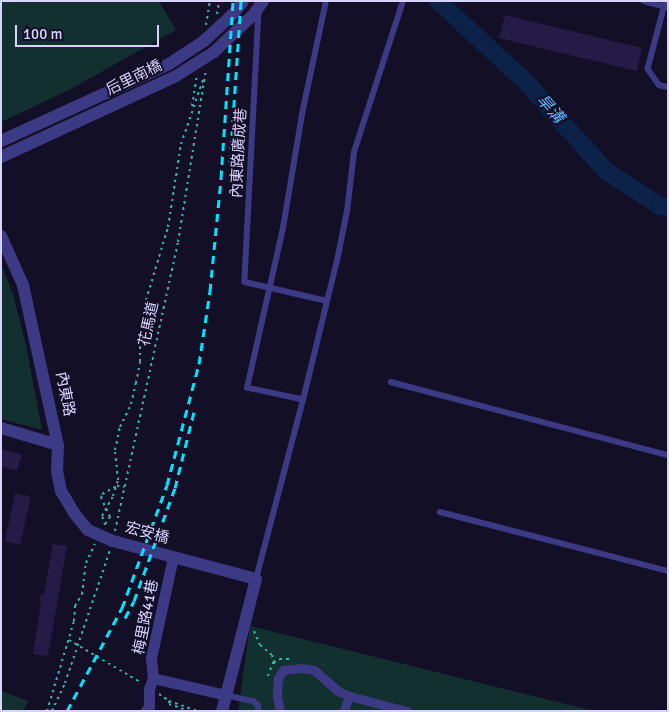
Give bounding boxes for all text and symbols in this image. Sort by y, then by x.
scale bar [18,15,161,47]
text: 100 m [23,25,63,43]
street label: 后里南橋 [103,57,165,99]
water label: 旱溝 [532,91,568,127]
street label: 內東路廣成巷 [228,108,250,198]
street label: 花馬道 [136,300,162,348]
street label: 內東路 [52,370,78,418]
street label: 宏安橋 [123,518,171,548]
street label: 梅里路41巷 [130,578,162,656]

